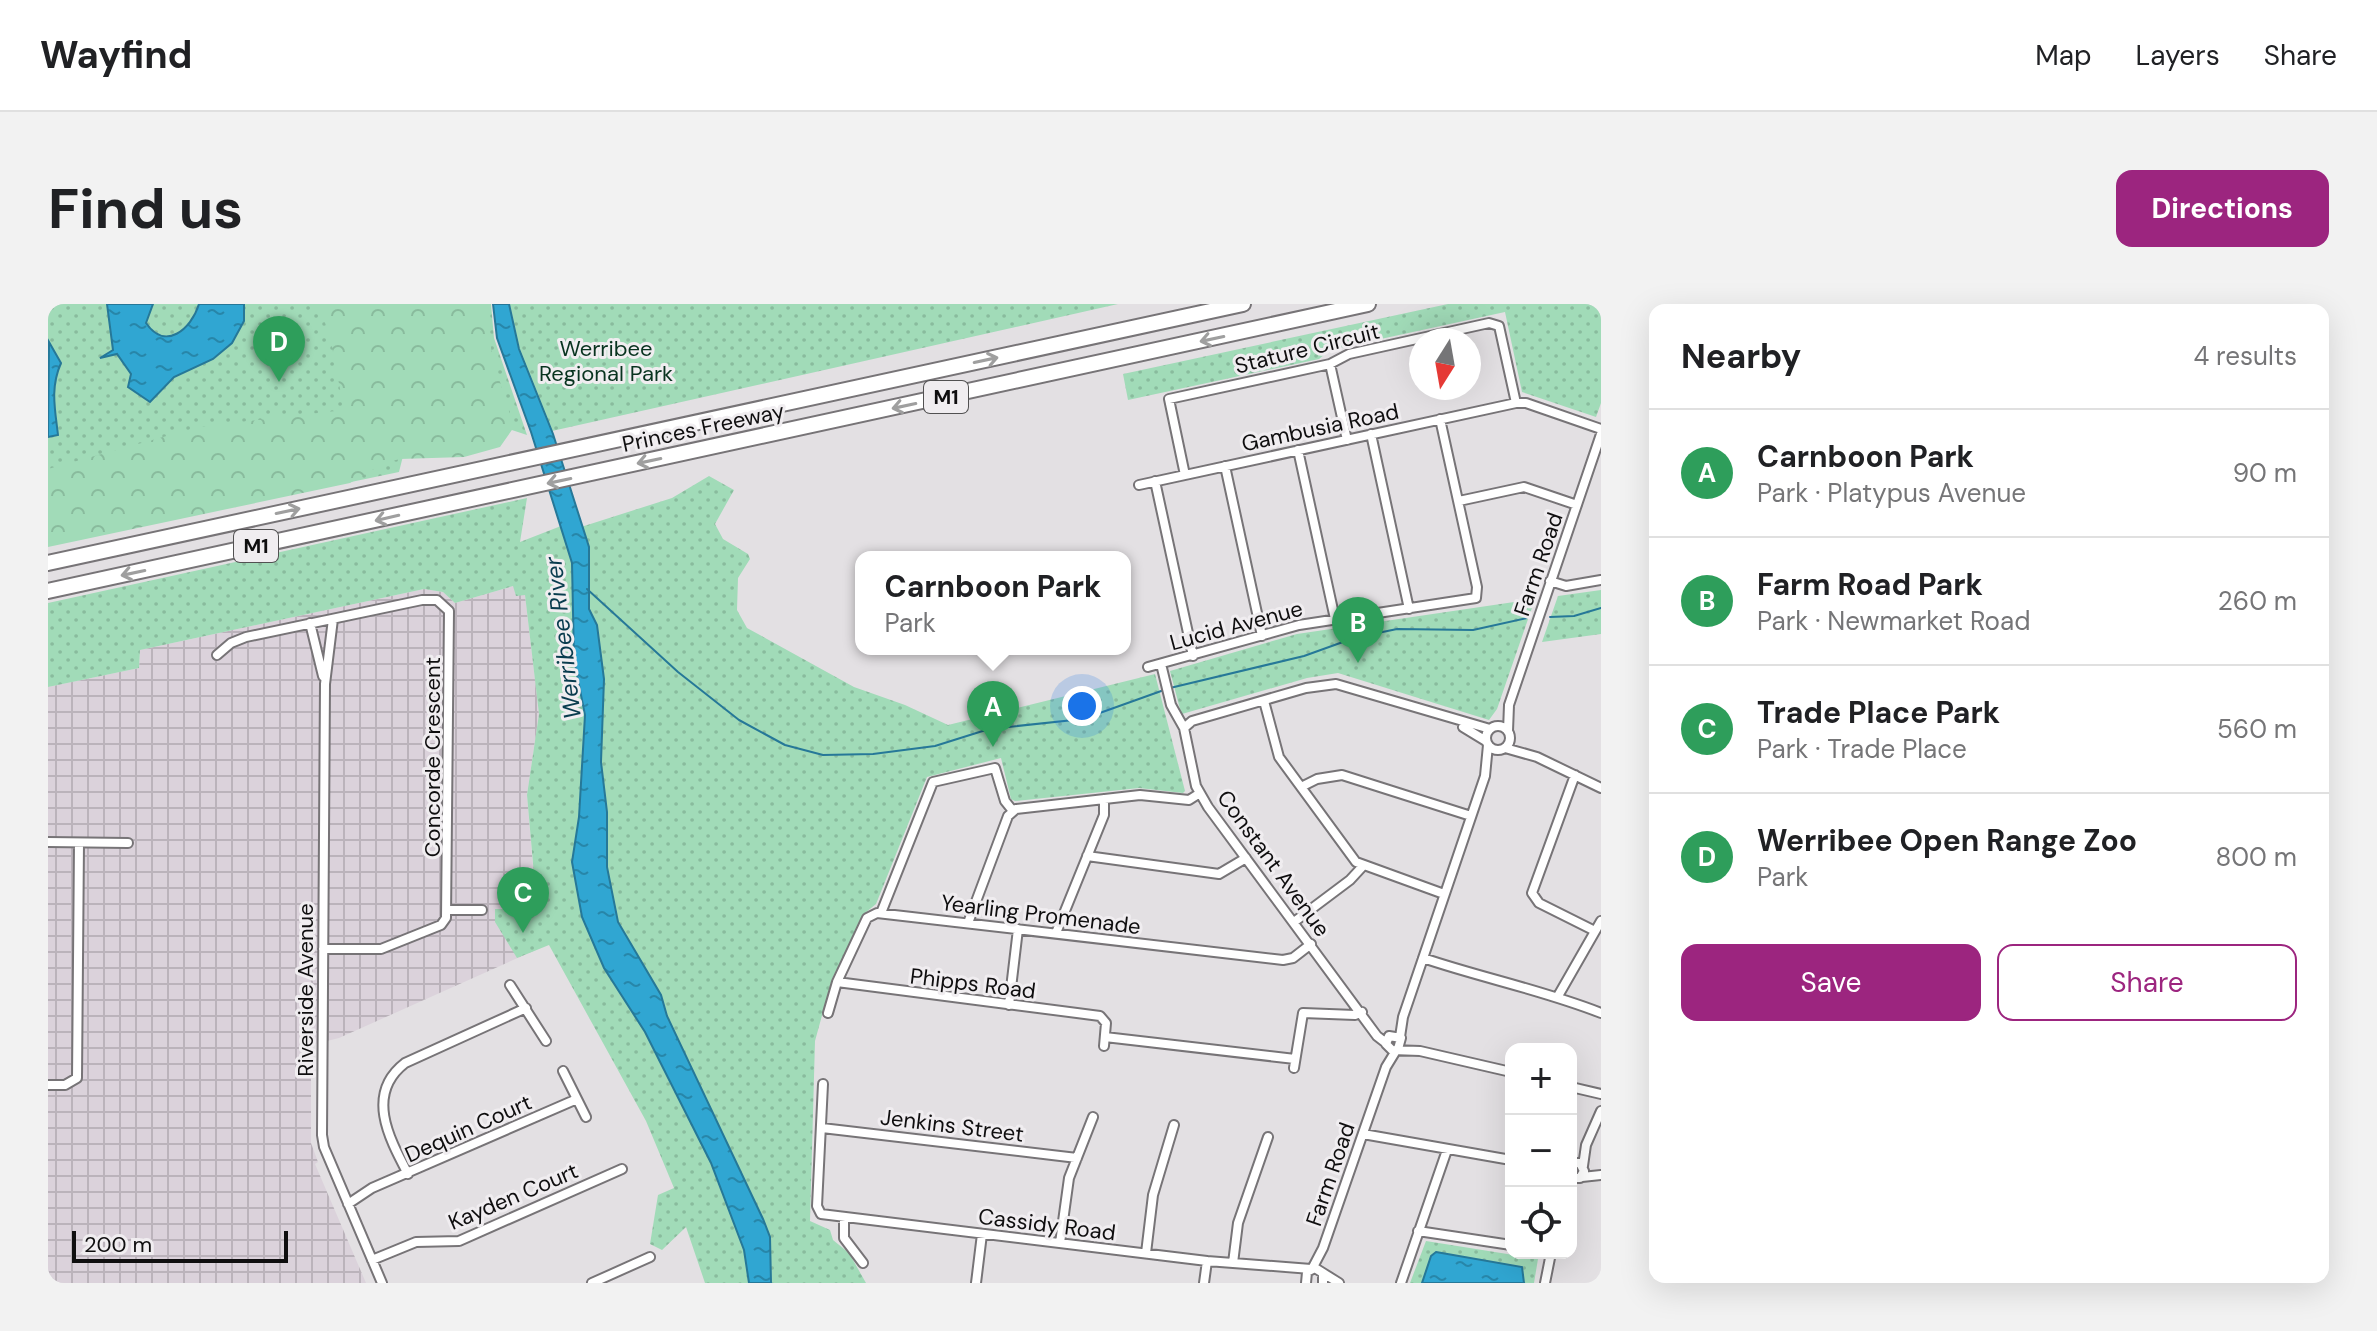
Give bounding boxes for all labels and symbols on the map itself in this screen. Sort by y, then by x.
pin: D [253,316,305,382]
street label: Stature Circuit [1232,316,1383,380]
north arrow [1409,328,1481,400]
one-way arrow [1200,332,1226,347]
park label: Werribee Regional Park [539,334,673,388]
one-way arrow [973,352,999,367]
road number: M1 [924,381,968,413]
street label: Princes Freeway [619,396,787,459]
street label: Gambusia Road [1239,397,1401,458]
one-way arrow [891,399,917,414]
one-way arrow [637,454,663,469]
one-way arrow [546,474,572,489]
one-way arrow [275,503,301,518]
street label: Farm Road [1507,508,1570,620]
one-way arrow [374,511,400,526]
road number: M1 [234,530,278,562]
water label: Werribee River [537,554,588,721]
one-way arrow [120,566,146,581]
street label: Lucid Avenue [1166,594,1306,657]
pin: B [1332,597,1384,663]
street label: Concorde Crescent [418,657,447,857]
pin: A [967,681,1019,747]
your location [1062,686,1102,726]
street label: Constant Avenue [1211,784,1337,942]
pin: C [497,867,549,933]
street label: Yearling Promenade [939,888,1142,941]
street label: Riverside Avenue [291,903,320,1077]
street label: Phipps Road [908,961,1037,1006]
street label: Dequin Court [400,1088,536,1169]
street label: Jenkins Street [879,1102,1025,1149]
street label: Farm Road [1299,1118,1362,1230]
street label: Kayden Court [444,1156,582,1237]
street label: Cassidy Road [977,1202,1117,1247]
scale bar [72,1227,288,1263]

